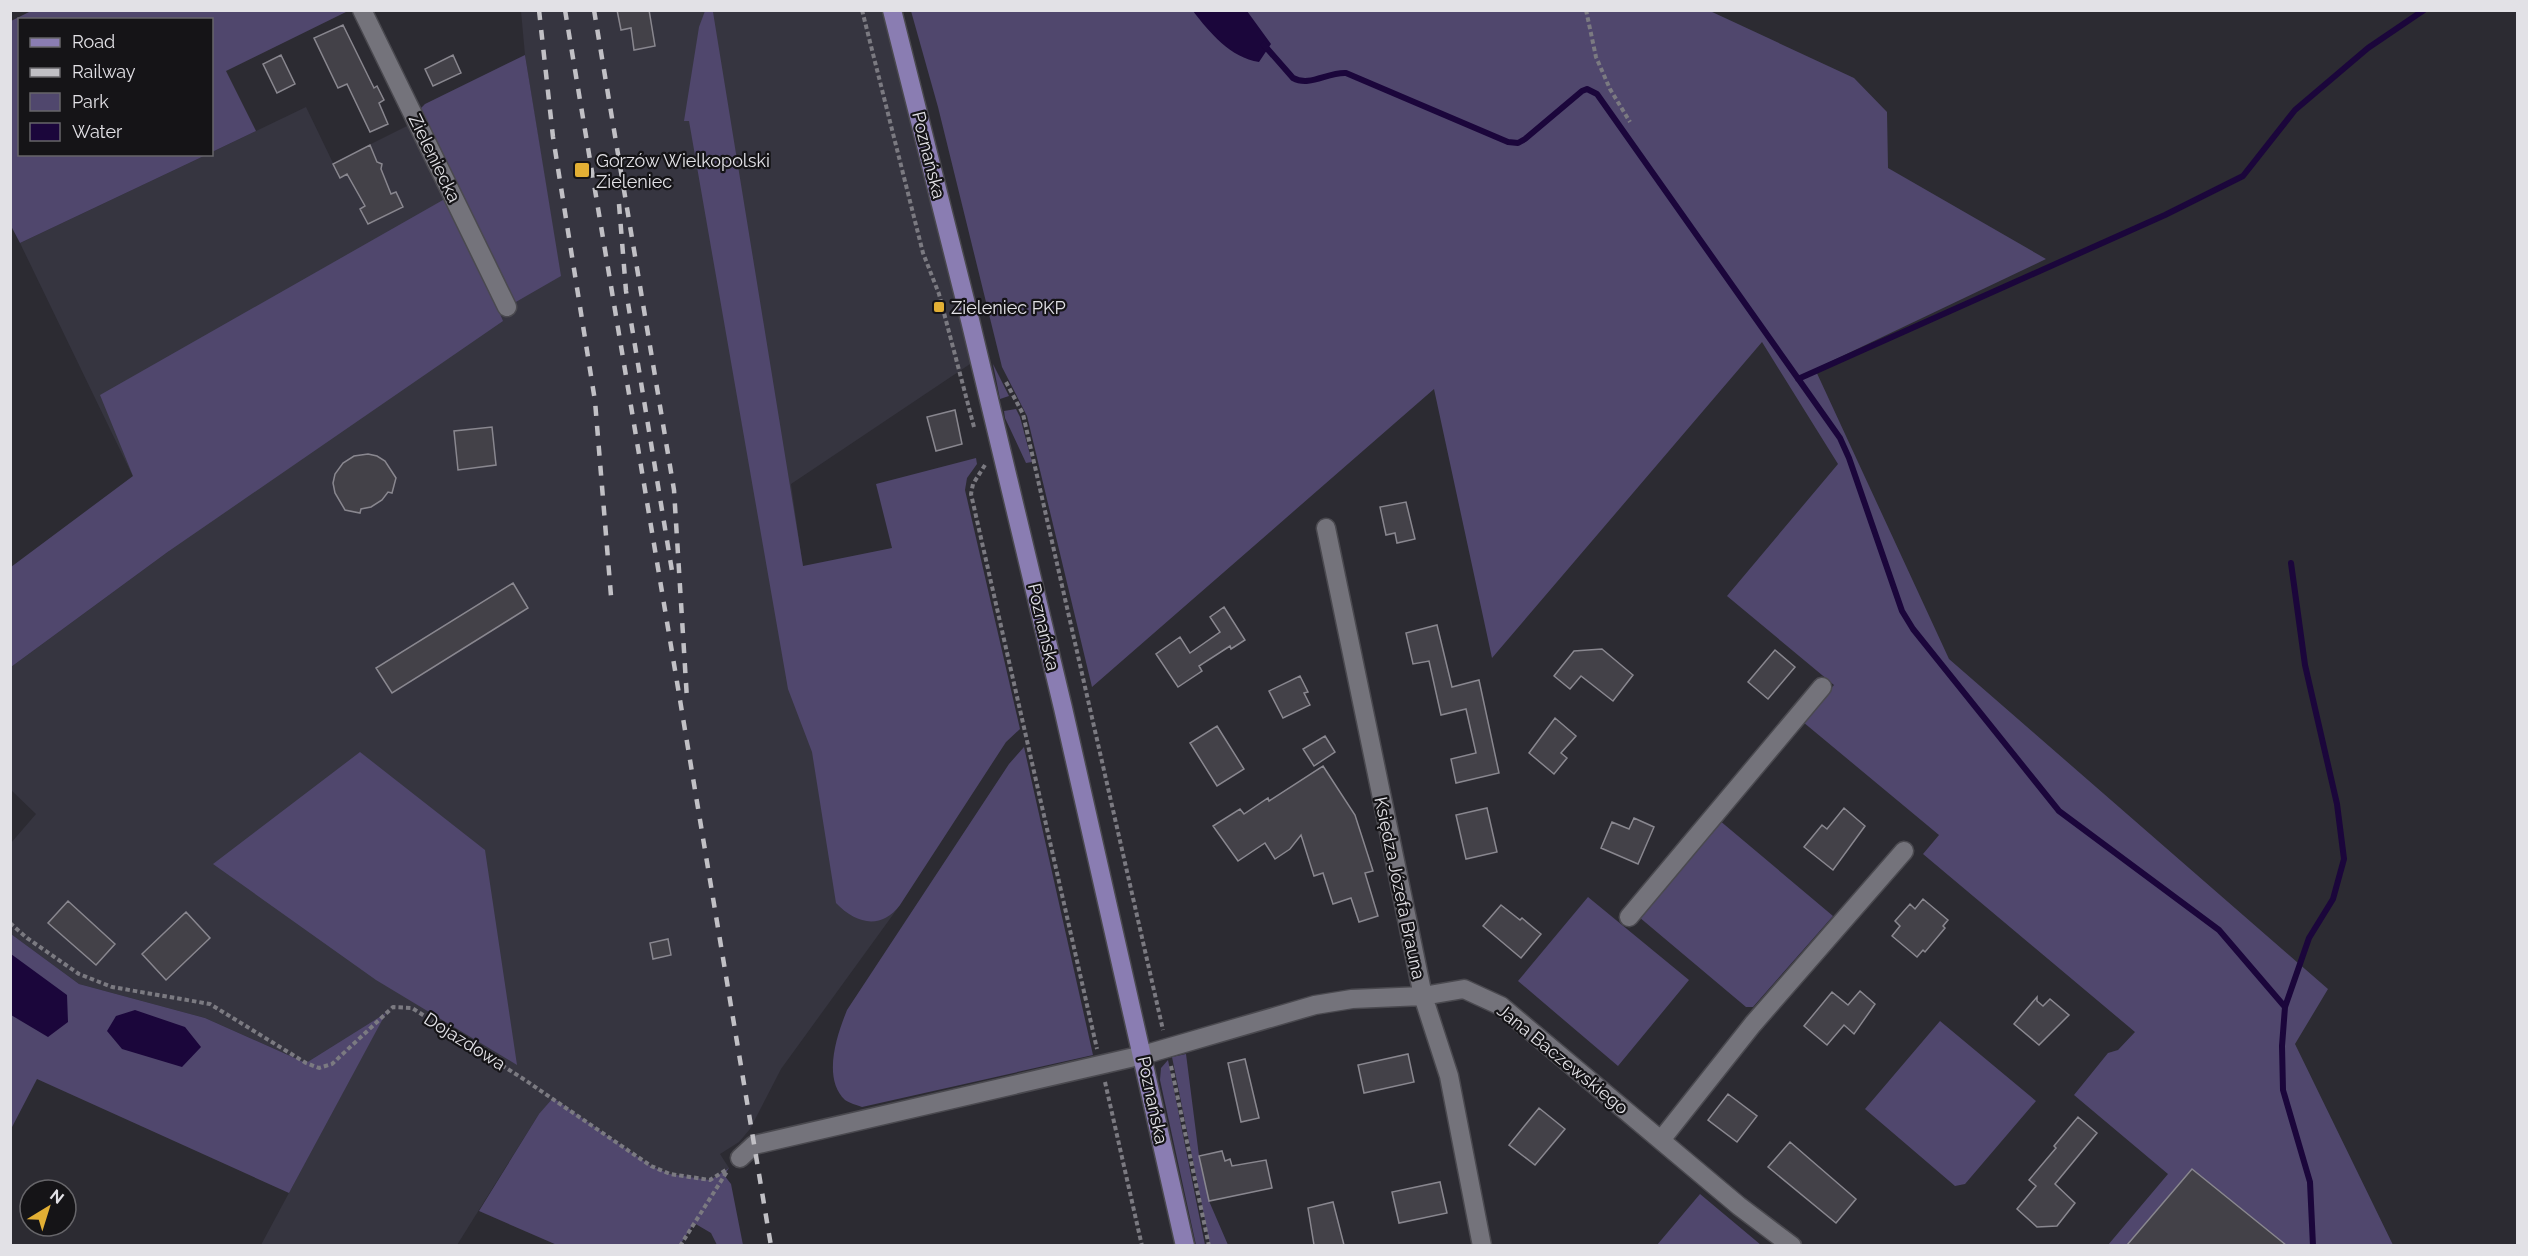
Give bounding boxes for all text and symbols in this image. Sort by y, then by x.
legend [18,18,213,156]
text: Road [72,31,115,52]
text: Railway [72,61,136,82]
text: Park [72,91,109,112]
street label: Poznańska [908,109,950,201]
street label: Zieleniecka [405,111,465,205]
text: Water [72,121,123,142]
place label: Gorzów Wielkopolski Zieleniec [596,150,770,192]
marker: Gorzów Wielkopolski Zieleniec [573,161,591,179]
place label: Zieleniec PKP [951,297,1066,318]
marker: Zieleniec PKP [932,300,946,314]
street label: Poznańska [1024,581,1064,673]
street label: Księdza Józefa Brauna [1370,795,1430,981]
street label: Jana Baczewskiego [1493,1000,1633,1119]
street label: Dojazdowa [420,1008,510,1074]
street label: Poznańska [1133,1054,1173,1146]
north arrow [18,1178,78,1238]
text: N [46,1185,68,1208]

